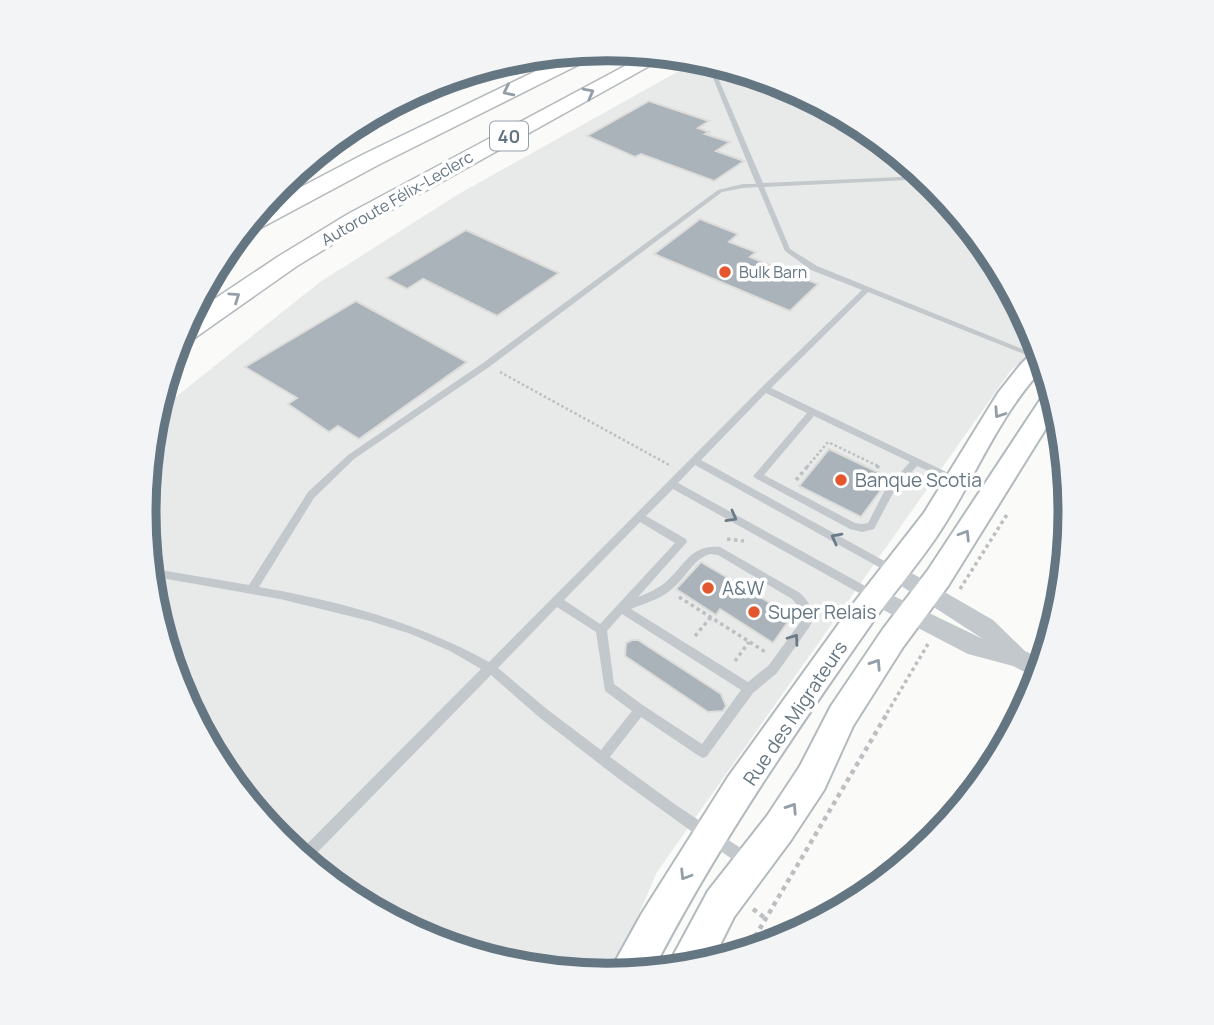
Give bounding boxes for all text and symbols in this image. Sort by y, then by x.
one-way arrow [503,83,515,97]
one-way arrow [582,87,595,101]
road number: 40 [490,121,528,150]
street label: Autoroute Félix-Leclerc [317,145,477,250]
place label: Bulk Barn [739,261,807,283]
marker: Bulk Barn [717,264,733,280]
one-way arrow [227,293,240,305]
one-way arrow [995,405,1007,418]
place label: Banque Scotia [855,467,982,493]
marker: Banque Scotia [833,472,849,488]
one-way arrow [725,509,737,522]
one-way arrow [957,530,970,543]
one-way arrow [831,533,843,547]
place label: A&W [722,575,764,601]
marker: A&W [700,580,716,596]
place label: Super Relais [768,599,877,625]
marker: Super Relais [746,604,762,620]
one-way arrow [786,634,799,647]
street label: Rue des Migrateurs [737,636,853,790]
one-way arrow [867,659,880,672]
one-way arrow [784,803,797,816]
one-way arrow [680,868,693,881]

